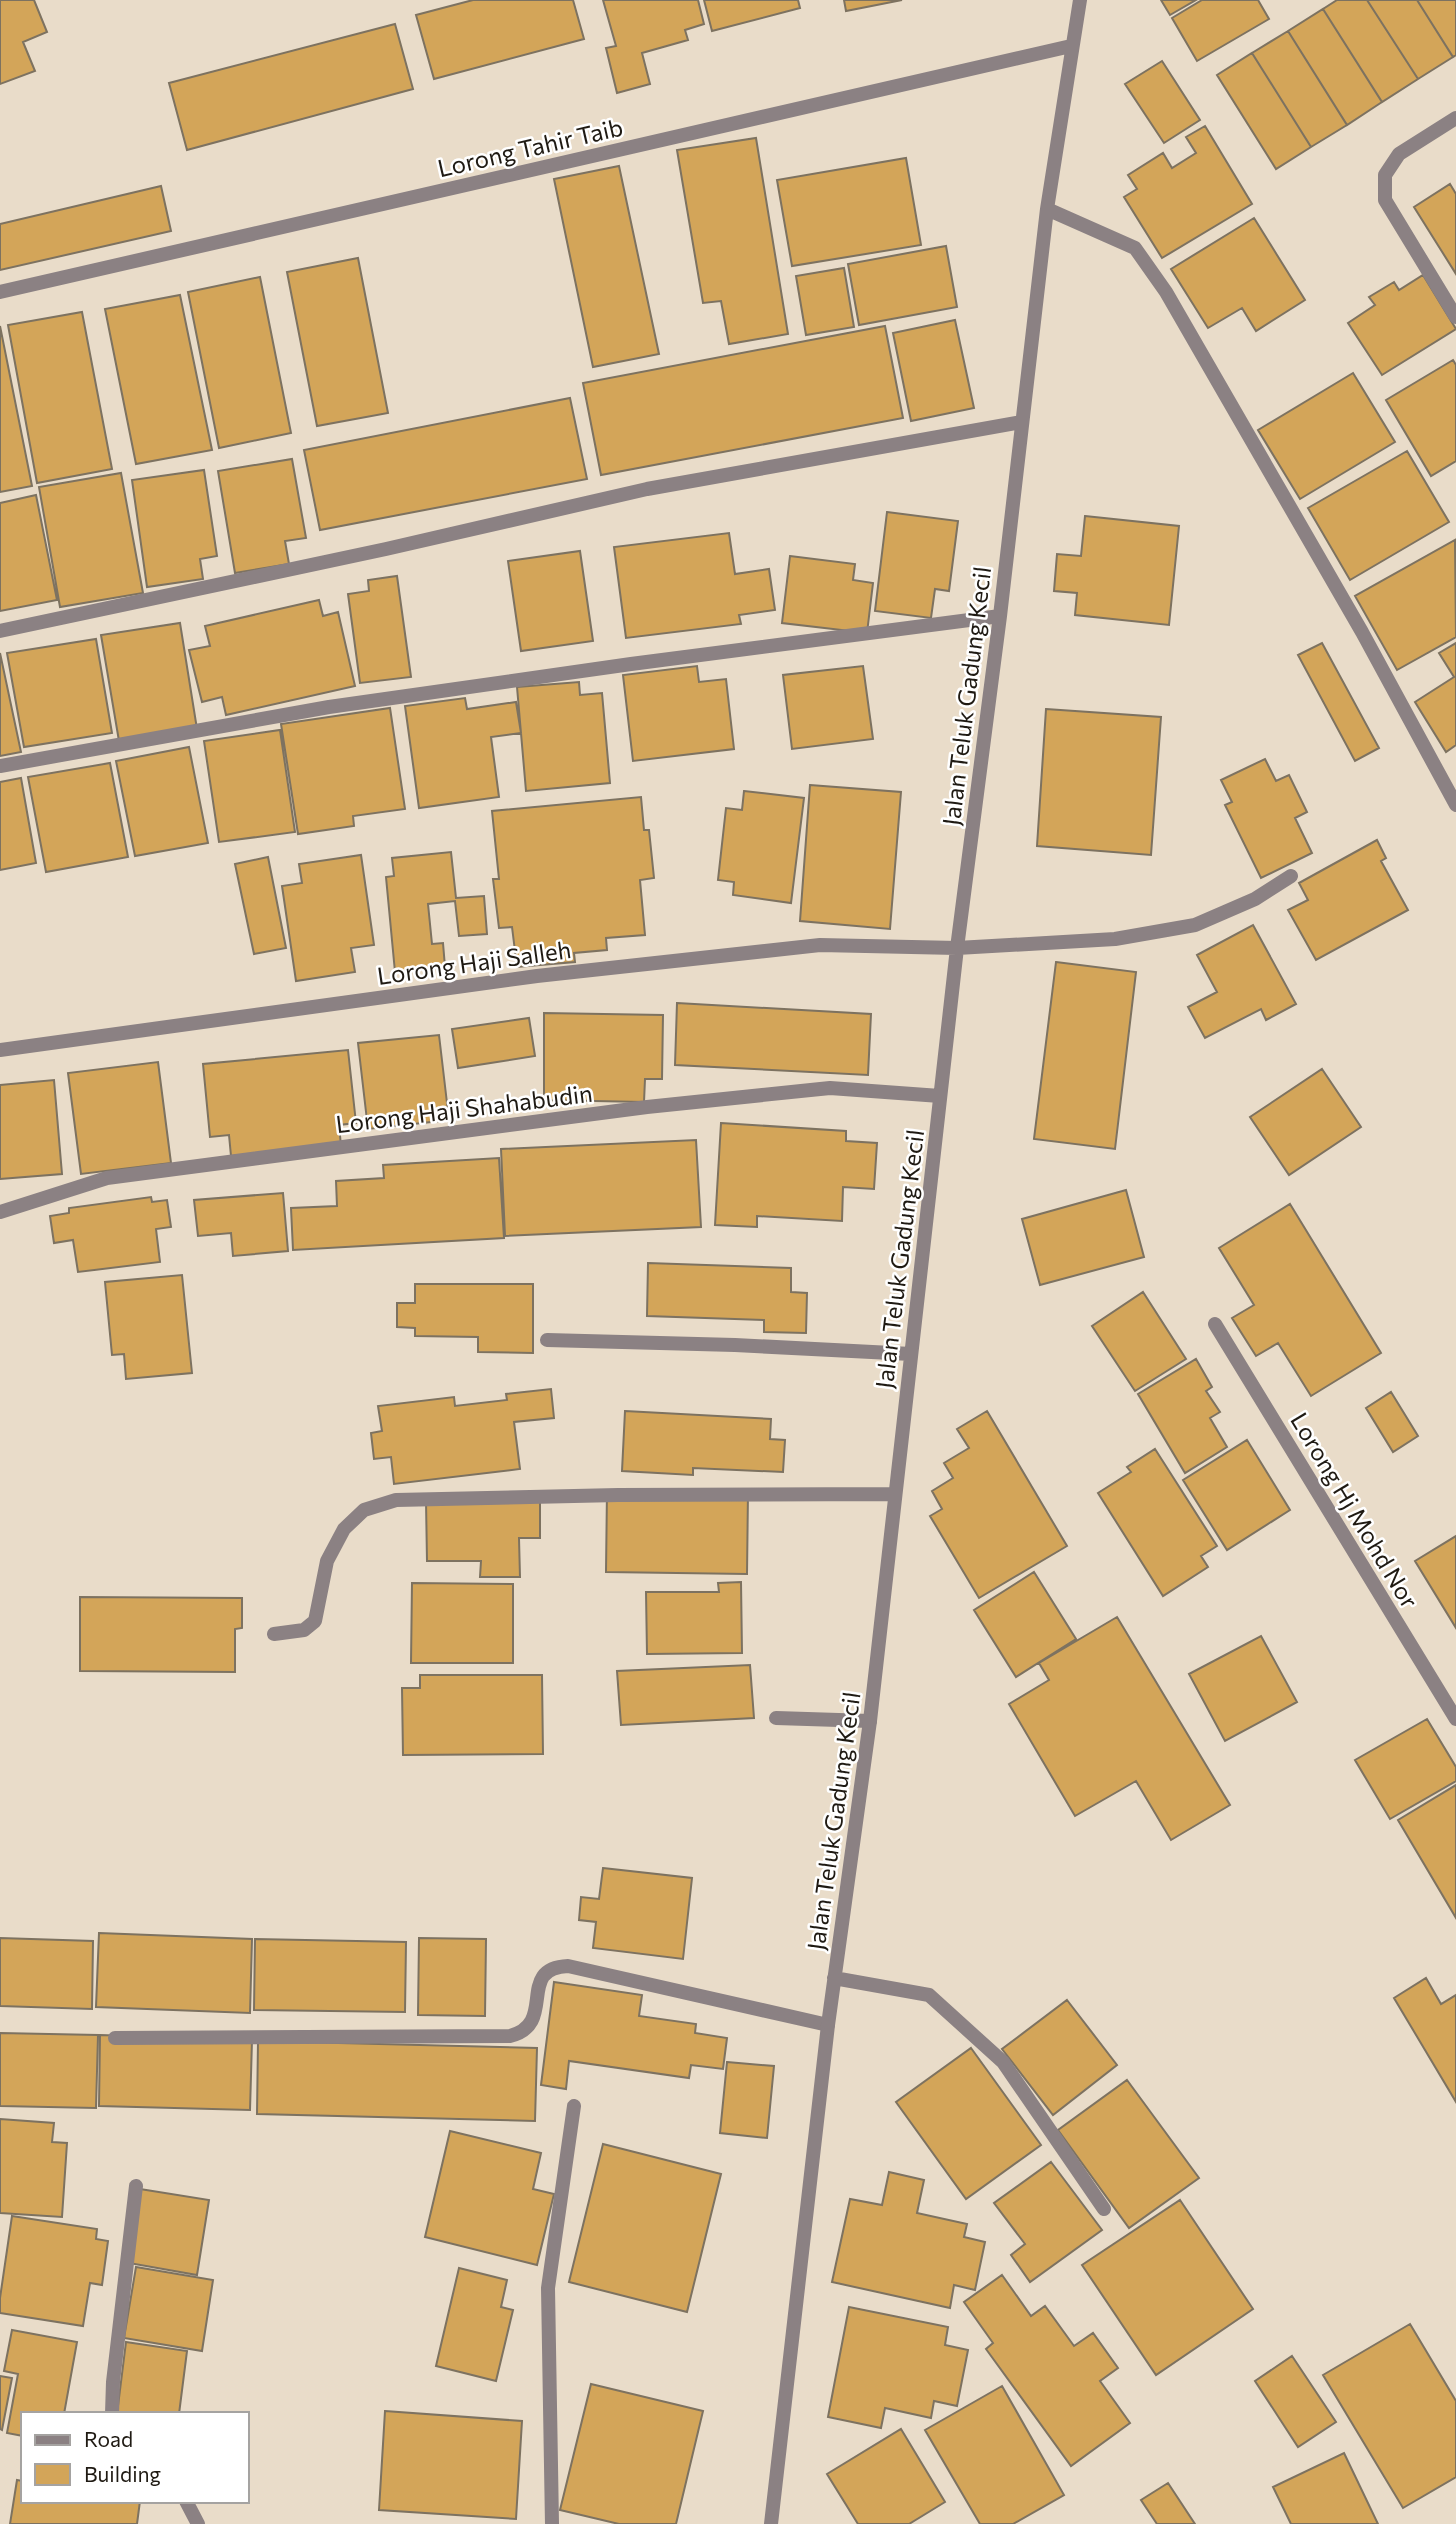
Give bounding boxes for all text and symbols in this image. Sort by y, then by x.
street label: Lorong Tahir Taib [435,112,625,182]
street label: Jalan Teluk Gadung Kecil [936,565,996,827]
street label: Lorong Haji Salleh [375,934,573,990]
street label: Lorong Haji Shahabudin [334,1078,594,1138]
street label: Jalan Teluk Gadung Kecil [869,1128,929,1390]
street label: Lorong Hj Mohd Nor [1285,1407,1425,1613]
street label: Jalan Teluk Gadung Kecil [801,1690,865,1952]
legend [21,2412,248,2503]
text: Road [84,2426,133,2451]
text: Building [84,2461,161,2486]

